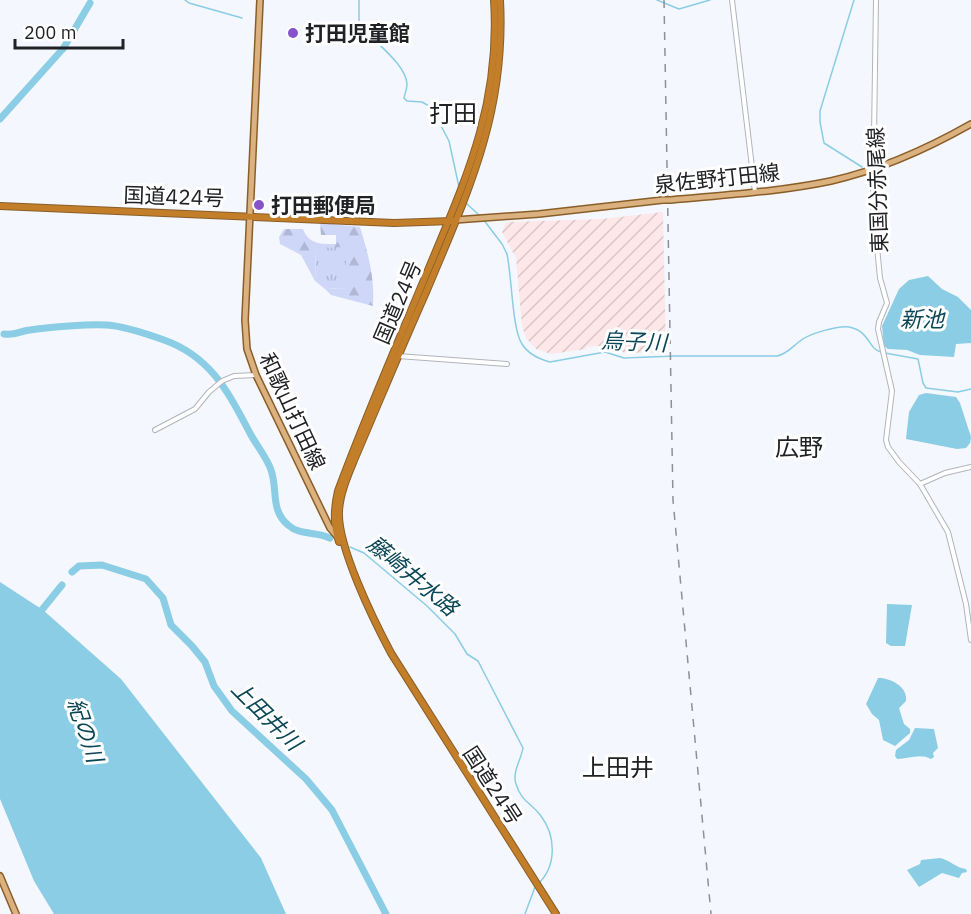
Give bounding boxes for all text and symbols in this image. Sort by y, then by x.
scale bar [15,12,123,50]
place label: 打田児童館 [305,19,410,47]
text: 200 m [24,21,76,44]
marker: 打田児童館 [286,26,300,40]
district label: 打田 [429,97,477,129]
street label: 東国分赤尾線 [861,127,893,253]
street label: 泉佐野打田線 [653,157,781,199]
street label: 国道424号 [123,180,225,212]
place label: 打田郵便局 [271,191,376,219]
marker: 打田郵便局 [252,198,266,212]
street label: 国道24号 [367,256,427,348]
water label: 新池 [900,304,946,333]
water label: 烏子川 [601,325,669,357]
street label: 和歌山打田線 [254,348,332,474]
district label: 広野 [775,431,823,463]
water label: 藤崎井水路 [362,529,466,623]
water label: 上田井川 [226,674,310,758]
water label: 紀の川 [62,694,111,768]
street label: 国道24号 [457,740,529,830]
district label: 上田井 [582,751,654,783]

